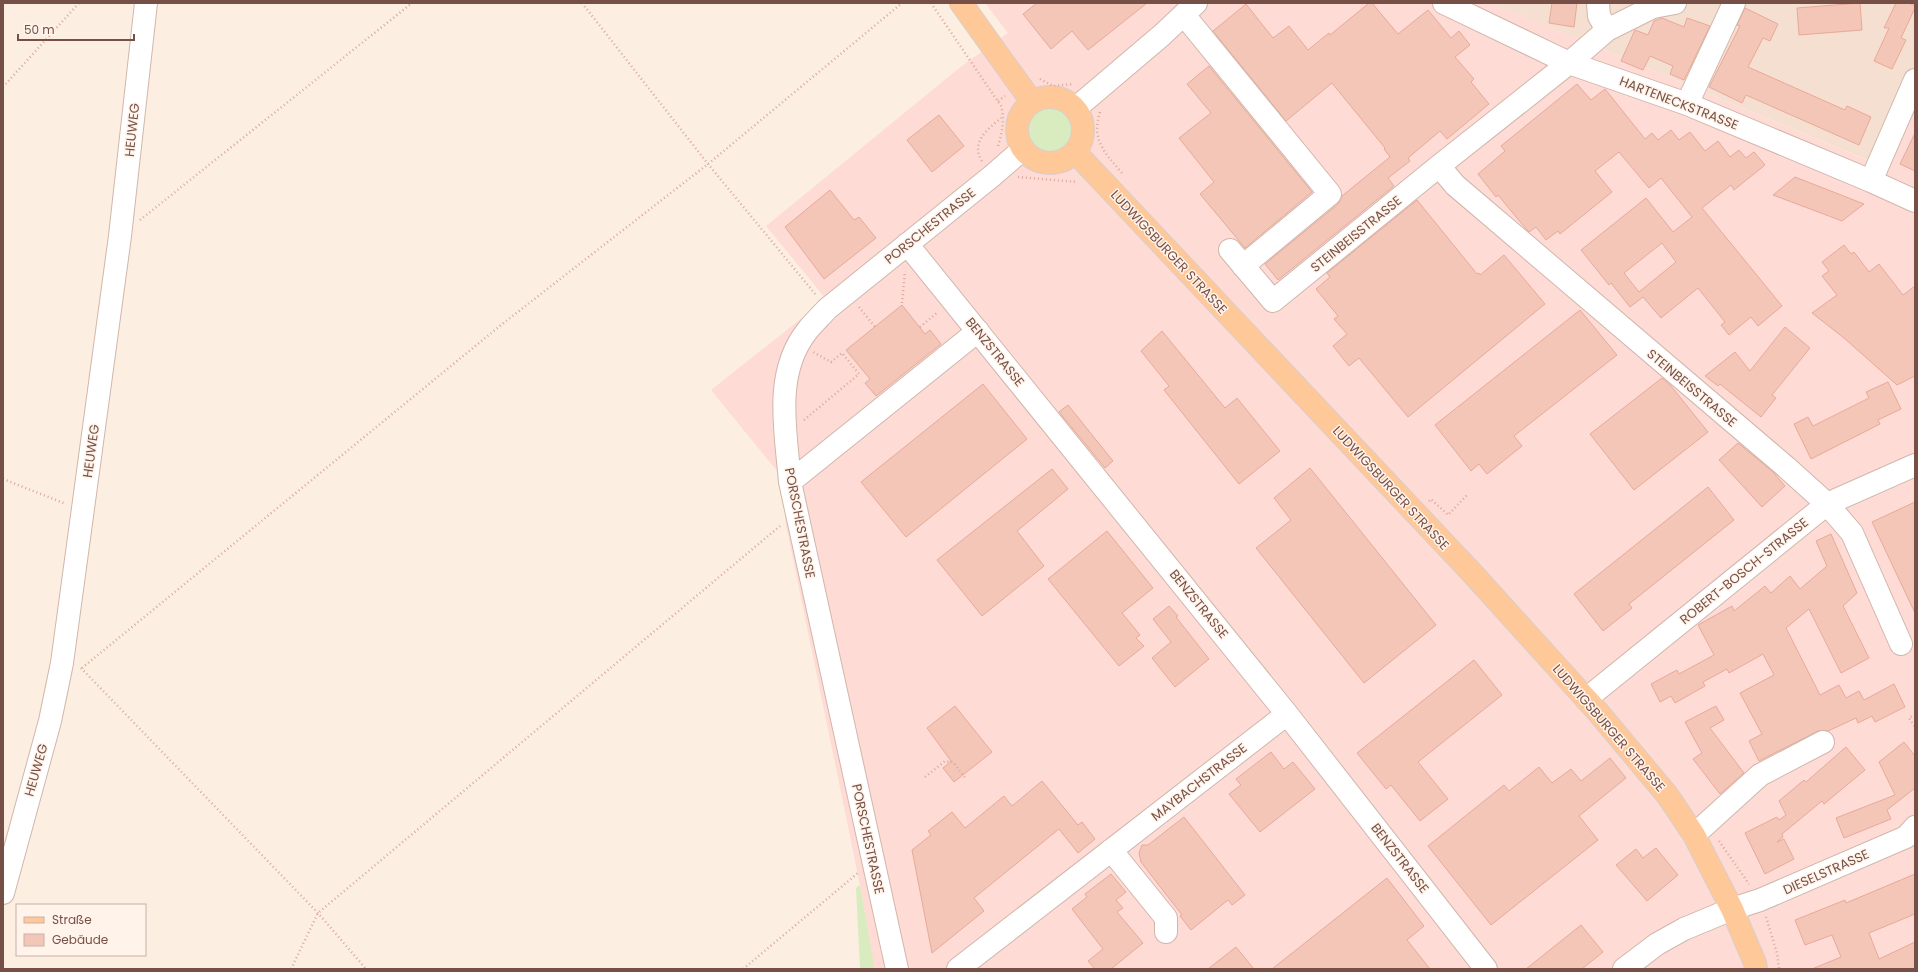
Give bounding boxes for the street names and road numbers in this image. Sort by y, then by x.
street label: HARTENECKSTRASSE [1617,72,1741,134]
street label: HEUWEG [120,102,144,158]
street label: PORSCHESTRASSE [880,183,980,269]
street label: LUDWIGSBURGER STRASSE [1106,186,1232,318]
street label: STEINBEISSTRASSE [1306,191,1406,277]
street label: BENZSTRASSE [961,313,1029,391]
street label: STEINBEISSTRASSE [1643,345,1741,431]
street label: LUDWIGSBURGER STRASSE [1328,422,1454,554]
street label: HEUWEG [78,423,104,479]
street label: PORSCHESTRASSE [780,466,820,580]
street label: ROBERT-BOSCH-STRASSE [1676,513,1812,629]
street label: BENZSTRASSE [1165,565,1233,643]
street label: LUDWIGSBURGER STRASSE [1548,660,1670,796]
street label: MAYBACHSTRASSE [1147,739,1251,825]
street label: HEUWEG [19,741,53,799]
street label: PORSCHESTRASSE [847,782,889,896]
street label: BENZSTRASSE [1367,819,1433,897]
street label: DIESELSTRASSE [1780,845,1872,899]

